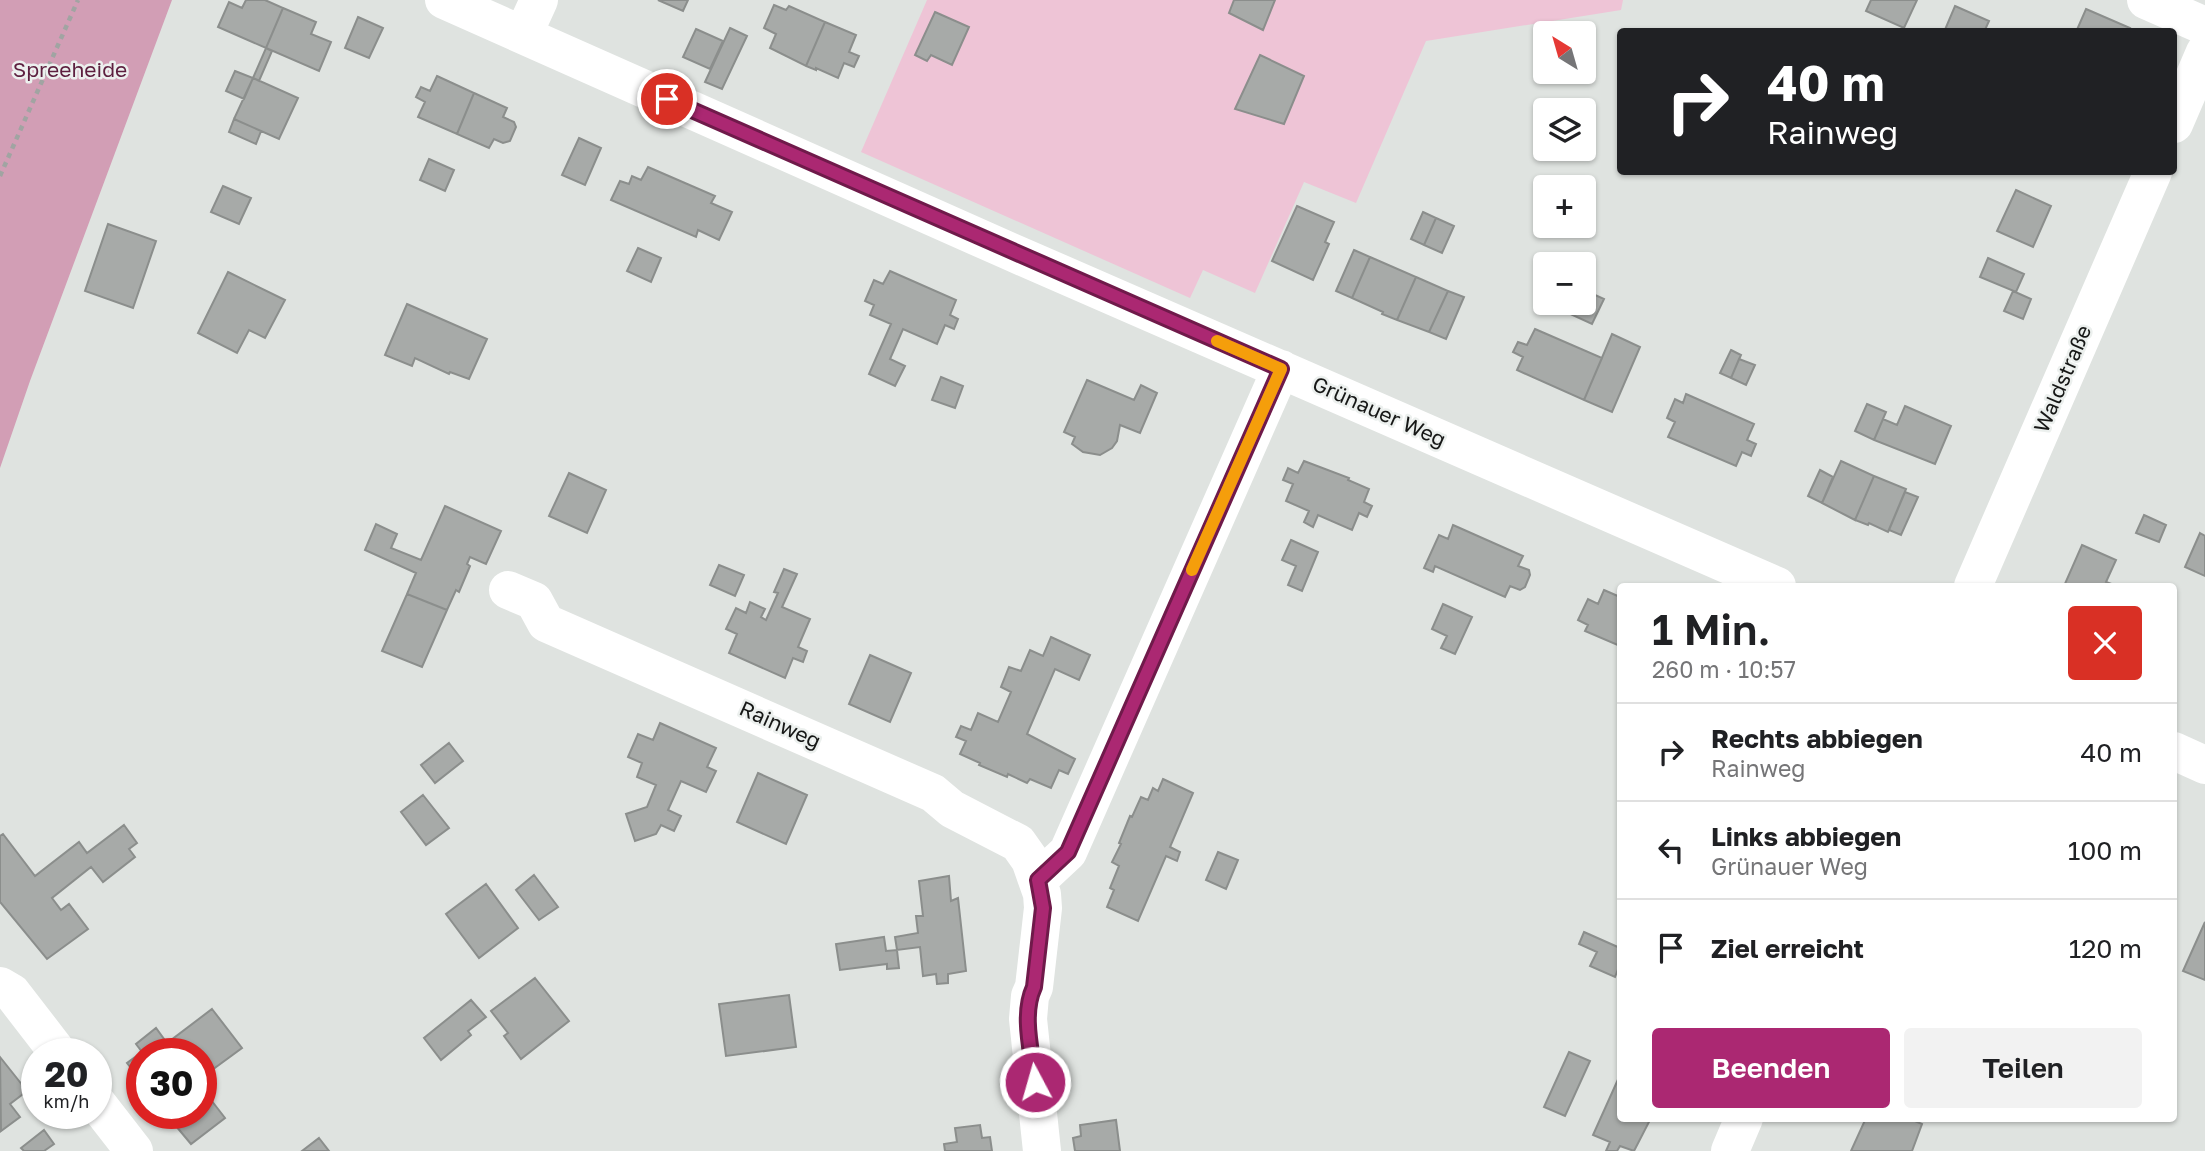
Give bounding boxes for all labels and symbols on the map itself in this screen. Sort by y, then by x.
north arrow [1533,21,1596,84]
park label: Spreeheide [13,56,127,82]
pin [637,69,697,129]
street label: Waldstraße [2028,321,2096,436]
street label: Grünauer Weg [1309,370,1450,452]
street label: Rainweg [736,695,825,753]
speed limit sign: 30 [126,1038,217,1129]
position arrow [998,1045,1072,1119]

